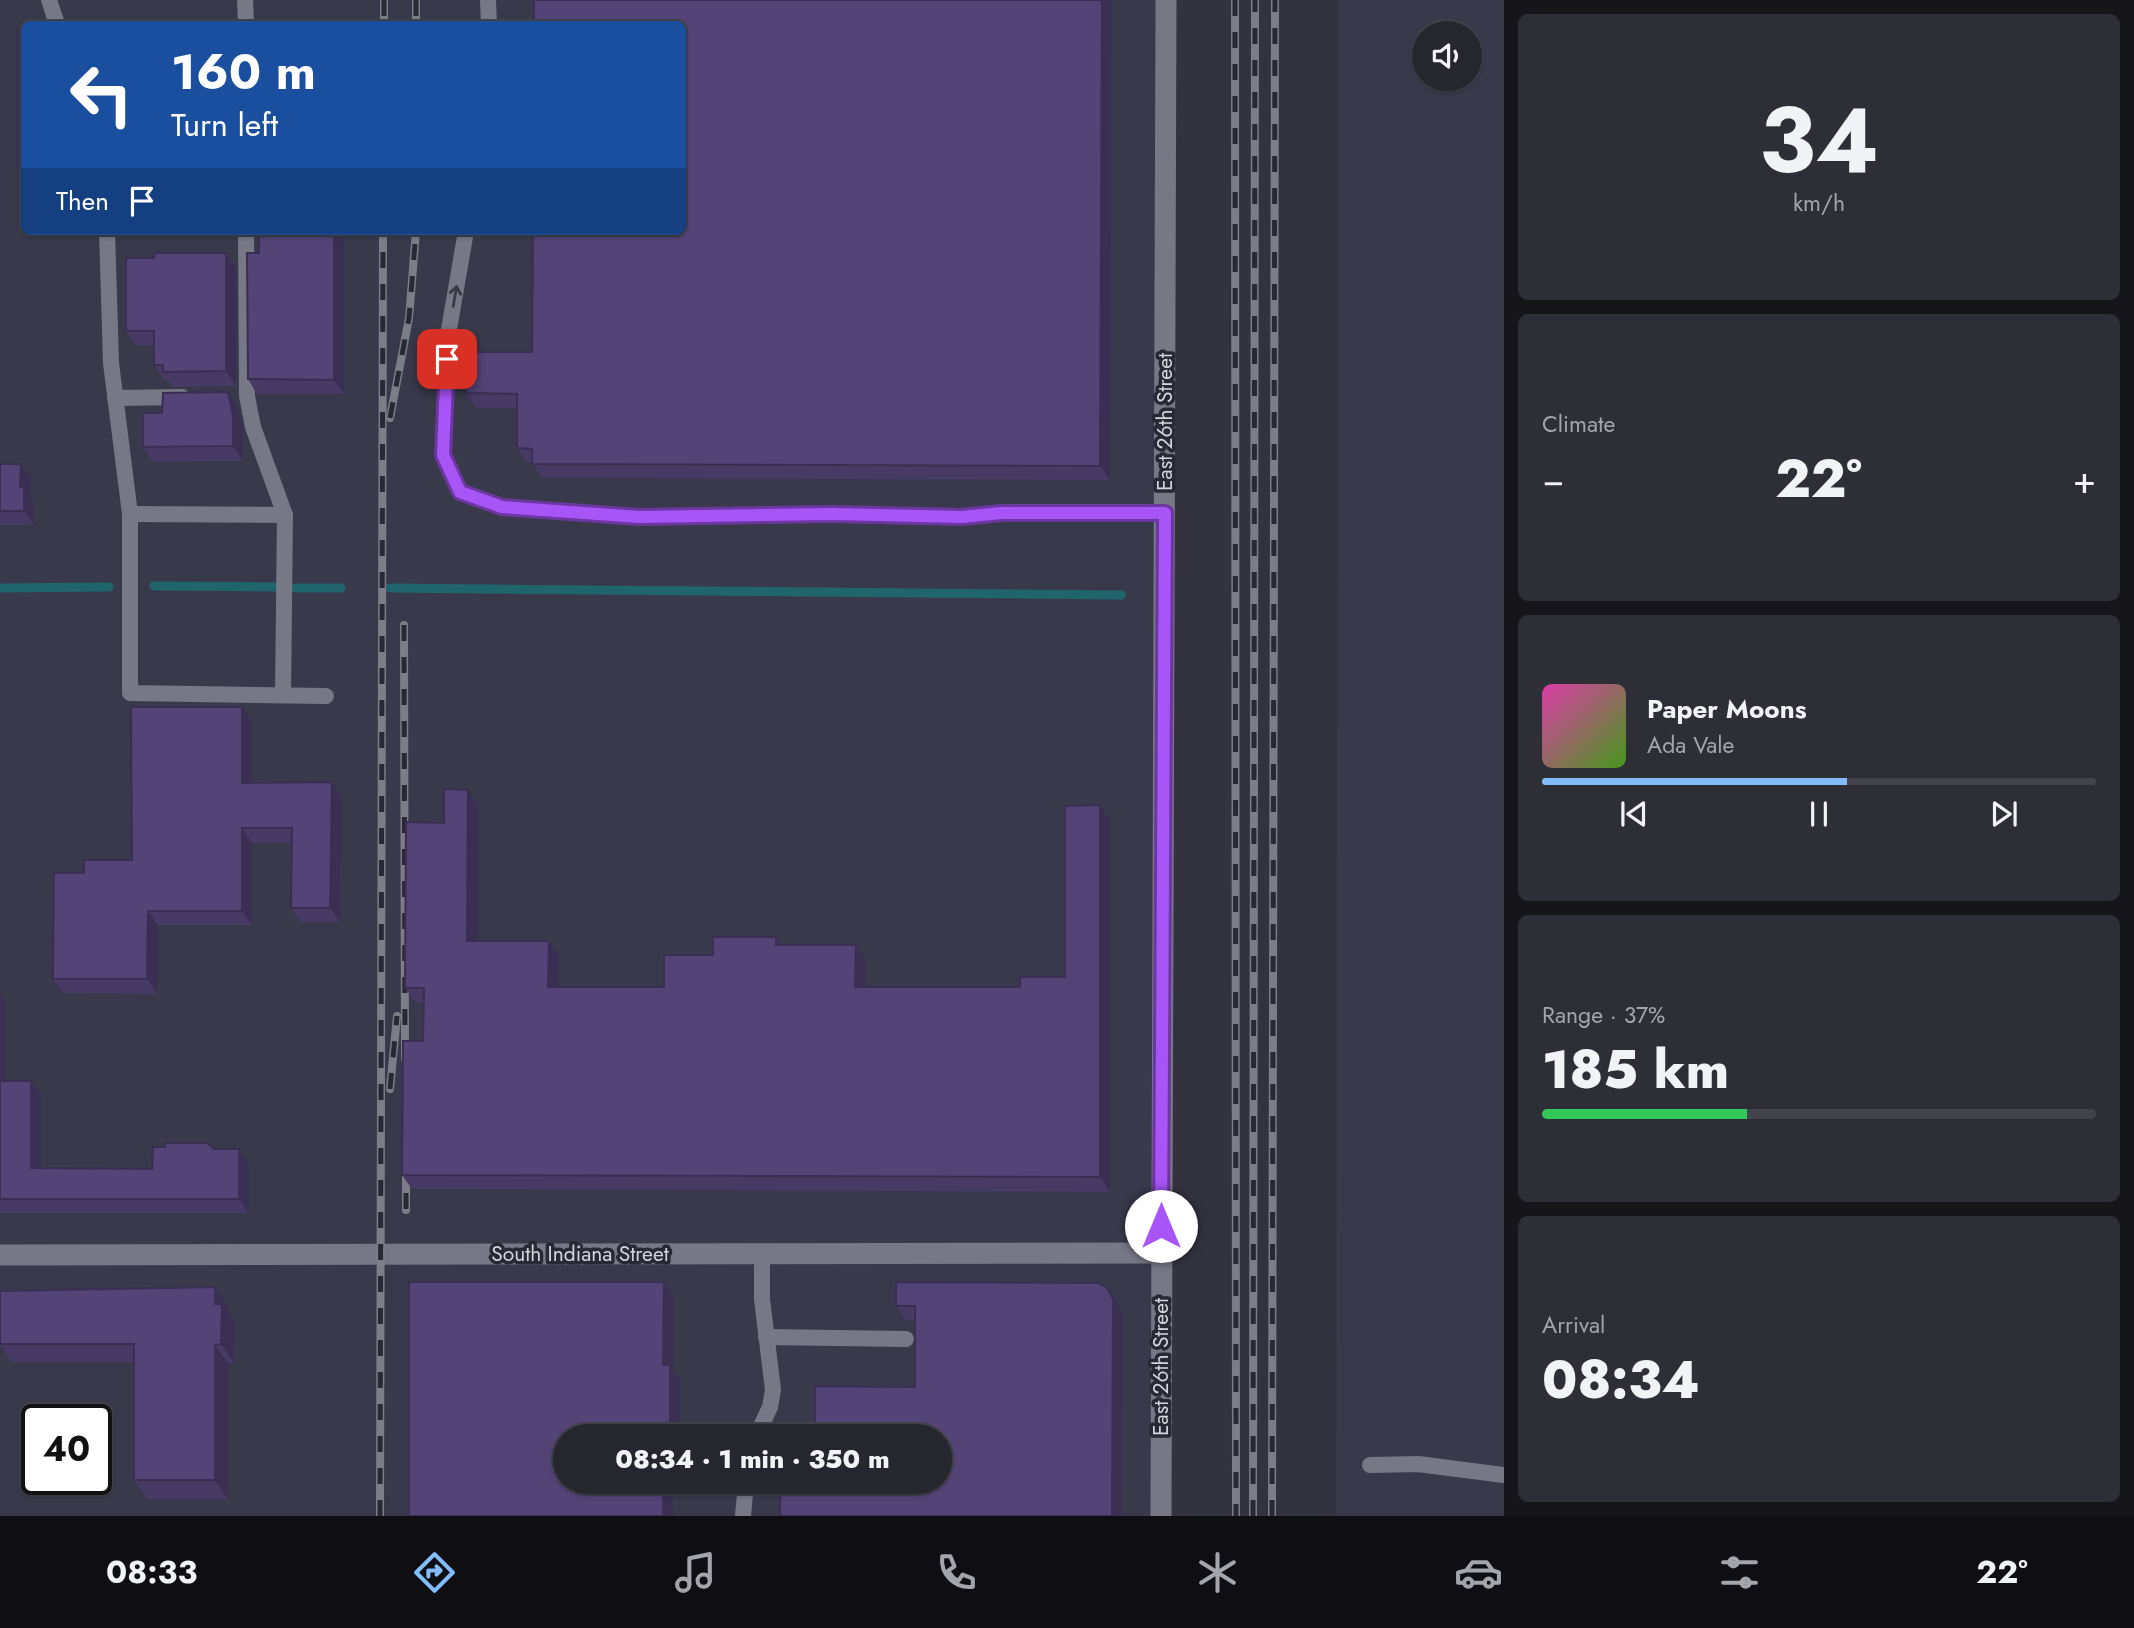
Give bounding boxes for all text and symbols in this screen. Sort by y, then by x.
map controls [1412,21,1482,91]
button: sound [1412,21,1482,91]
text: 160 m [171,37,316,107]
icon: left [56,49,147,140]
text: 34 [1759,75,1879,206]
text: Turn left [171,102,278,148]
text: Then [56,182,109,220]
icon: arrive [123,182,161,220]
text: km/h [1793,186,1845,220]
one-way arrow [449,285,462,308]
pin [417,329,477,389]
icon: arrive [428,340,466,378]
street label: East 26th Street [1150,353,1180,491]
text: Climate [1542,407,1615,441]
text: 22° [1775,441,1862,517]
text: − [1542,452,1564,507]
text: + [2073,452,2096,507]
text: Paper Moons [1647,690,1807,728]
text: Ada Vale [1647,728,1734,762]
icon: previous [1615,795,1653,833]
icon: pause [1800,795,1838,833]
icon: next [1985,795,2023,833]
text: Range · 37% [1542,998,1665,1032]
text: 185 km [1542,1032,1729,1108]
position arrow [1124,1189,1198,1263]
street label: South Indiana Street [491,1239,669,1269]
street label: East 26th Street [1146,1298,1176,1436]
text: Arrival [1542,1308,1605,1342]
text: 08:34 [1542,1342,1700,1418]
speed limit sign: 40 [21,1404,112,1495]
text: 08:34 · 1 min · 350 m [615,1440,890,1478]
icon: directions [410,1548,459,1597]
icon: music [671,1548,720,1597]
icon: phone [932,1548,981,1597]
icon: climate [1193,1548,1242,1597]
icon: car [1454,1548,1503,1597]
icon: filters [1715,1548,1764,1597]
text: 08:33 [106,1549,197,1595]
text: 22° [1976,1549,2028,1595]

